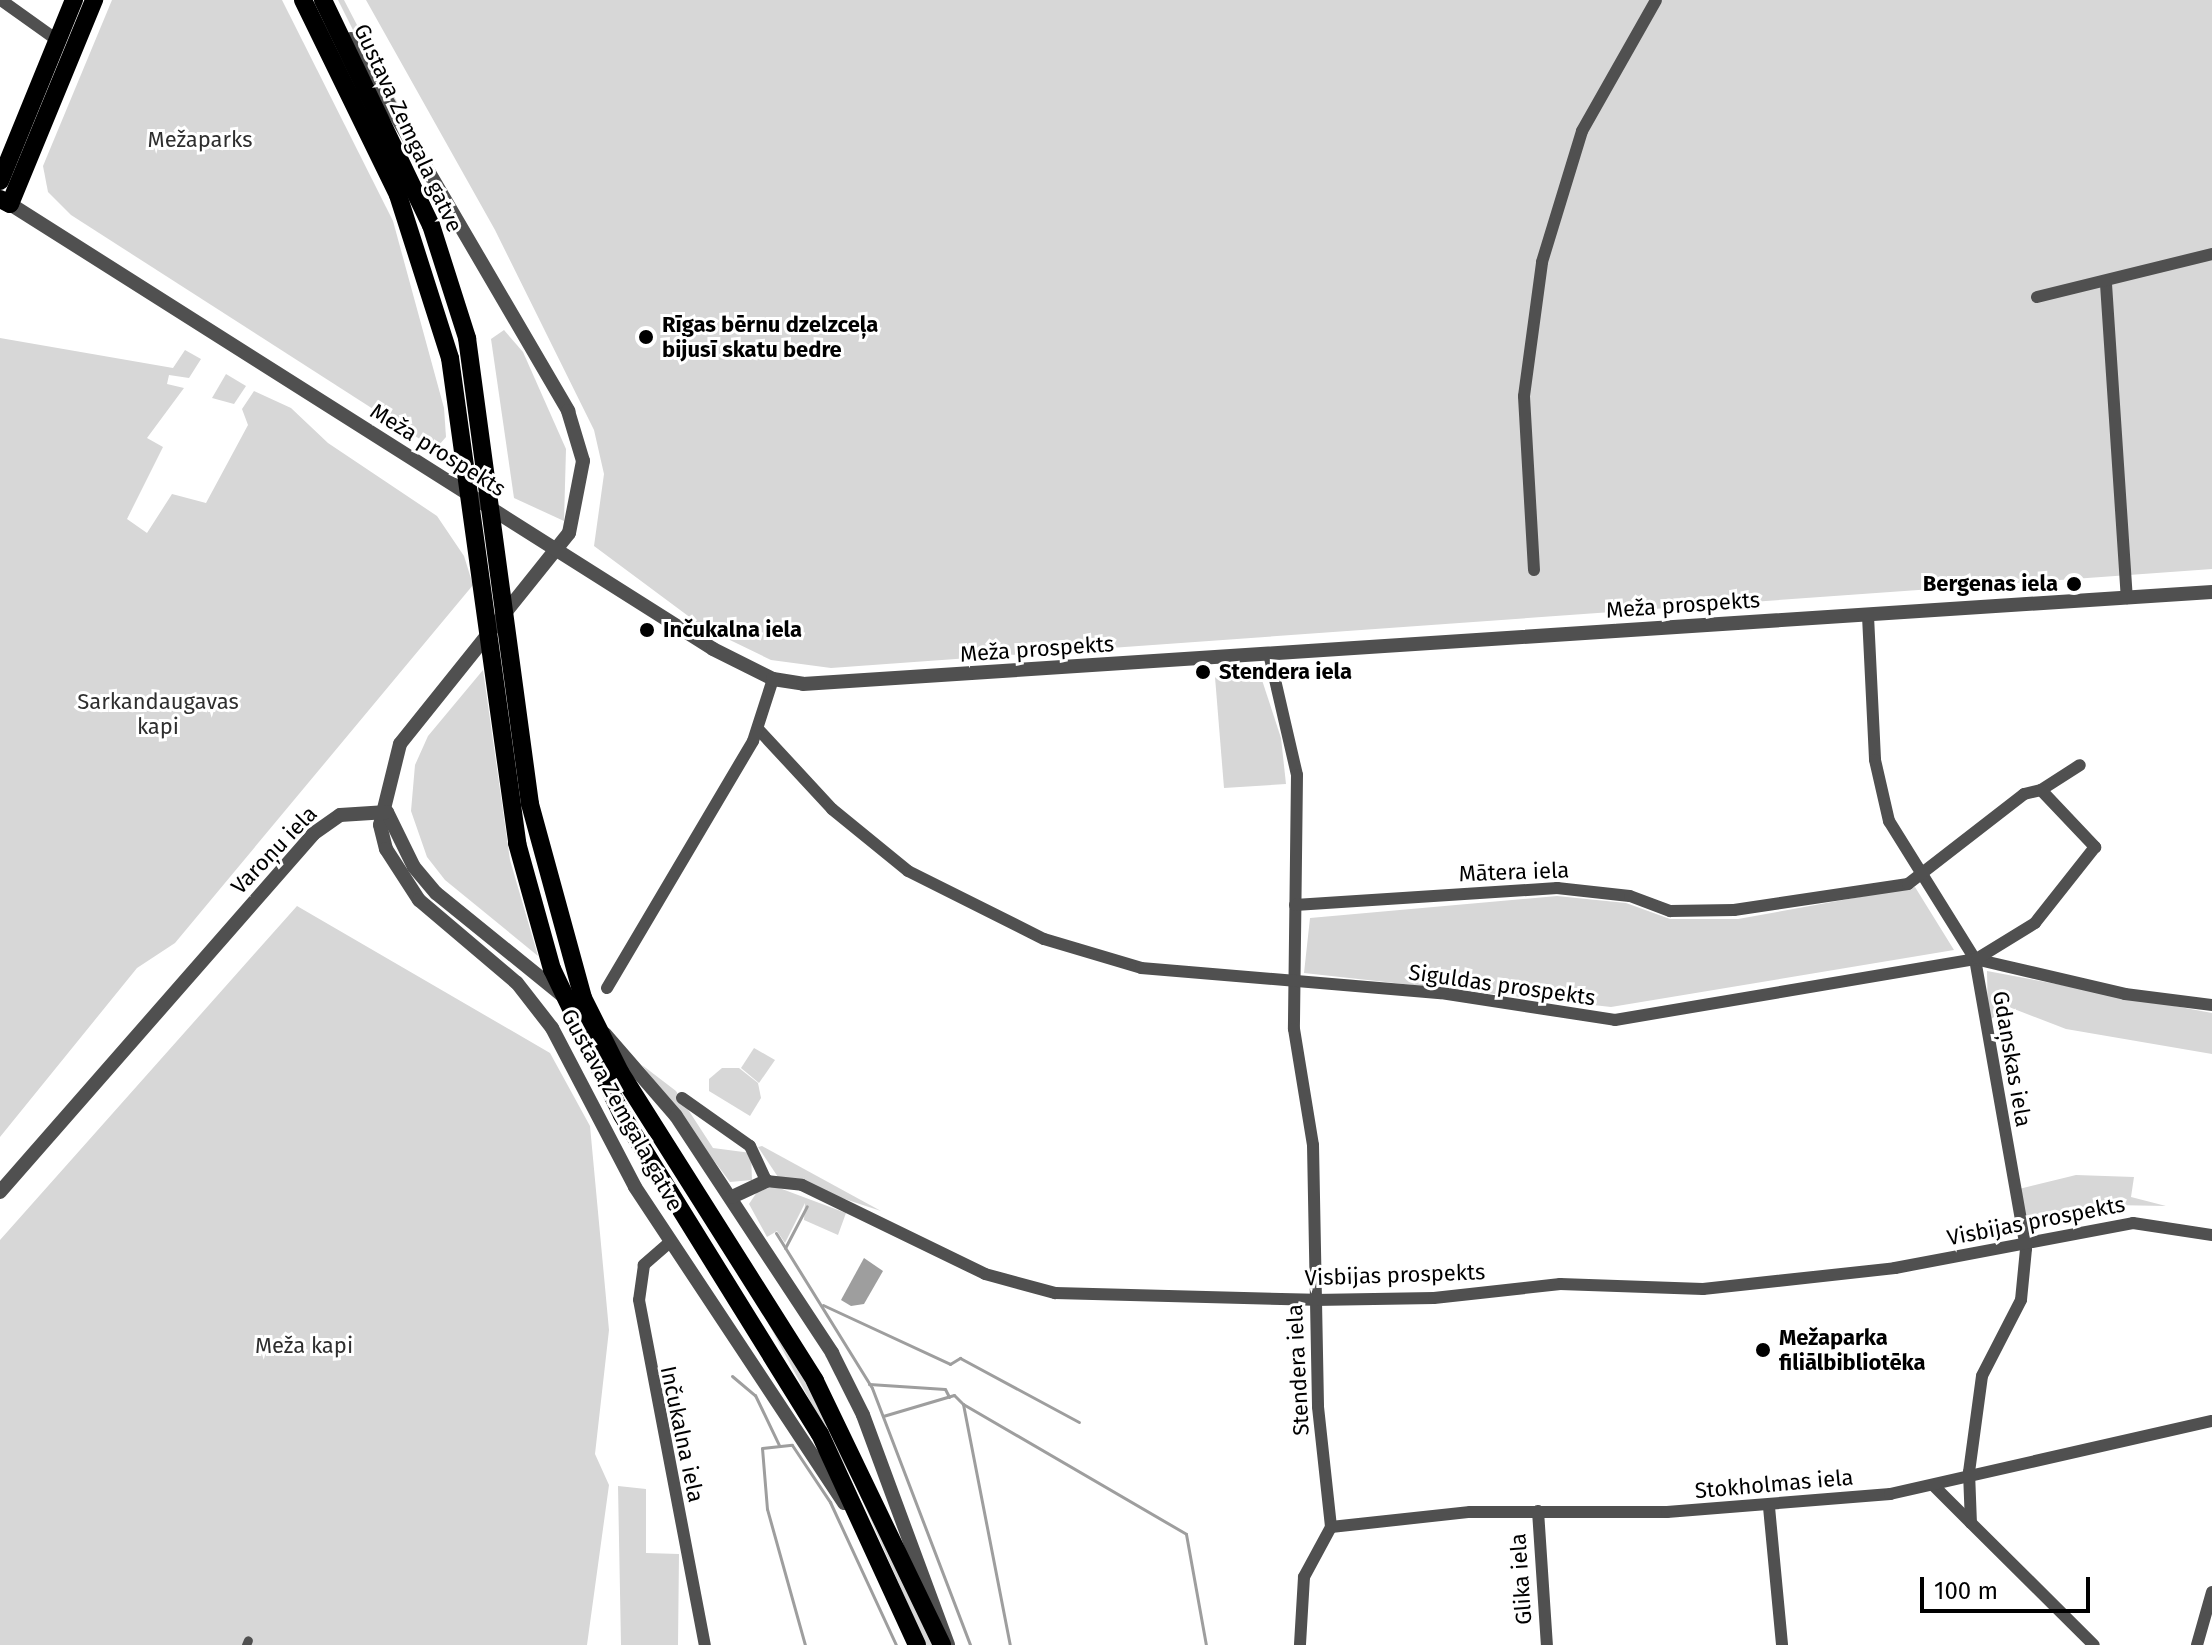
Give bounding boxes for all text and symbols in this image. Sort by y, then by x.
street label: Gustava Zemgala gatve [348,20,468,236]
park label: Mežaparks [148,127,252,153]
place label: Rīgas bērnu dzelzceļa bijusī skatu bedre [662,311,878,362]
marker: Rīgas bērnu dzelzceļa bijusī skatu bedre [637,328,655,346]
street label: Meža prospekts [365,398,511,502]
place label: Bergenas iela [1923,571,2058,597]
marker: Bergenas iela [2065,575,2083,593]
street label: Meža prospekts [1605,586,1761,624]
place label: Inčukalna iela [663,617,802,643]
marker: Inčukalna iela [638,621,656,639]
street label: Meža prospekts [959,630,1115,668]
place label: Stendera iela [1219,659,1352,685]
marker: Stendera iela [1194,663,1212,681]
park label: Sarkandaugavas kapi [77,688,239,740]
street label: Varoņu iela [226,801,322,899]
street label: Mātera iela [1458,857,1570,887]
street label: Siguldas prospekts [1407,959,1597,1011]
street label: Gdaņskas iela [1987,989,2037,1129]
street label: Gustava Zemgala gatve [555,1004,689,1216]
street label: Visbijas prospekts [1945,1191,2127,1251]
street label: Visbijas prospekts [1304,1259,1486,1291]
street label: Stendera iela [1281,1304,1315,1436]
place label: Mežaparka filiālbibliotēka [1779,1324,1925,1376]
park label: Meža kapi [255,1333,353,1359]
marker: Mežaparka filiālbibliotēka [1754,1341,1772,1359]
street label: Inčukalna iela [655,1363,709,1505]
street label: Stokholmas iela [1694,1464,1854,1504]
street label: Glika iela [1505,1532,1537,1626]
scale bar [1924,1561,2094,1611]
text: 100 m [1934,1577,1998,1605]

